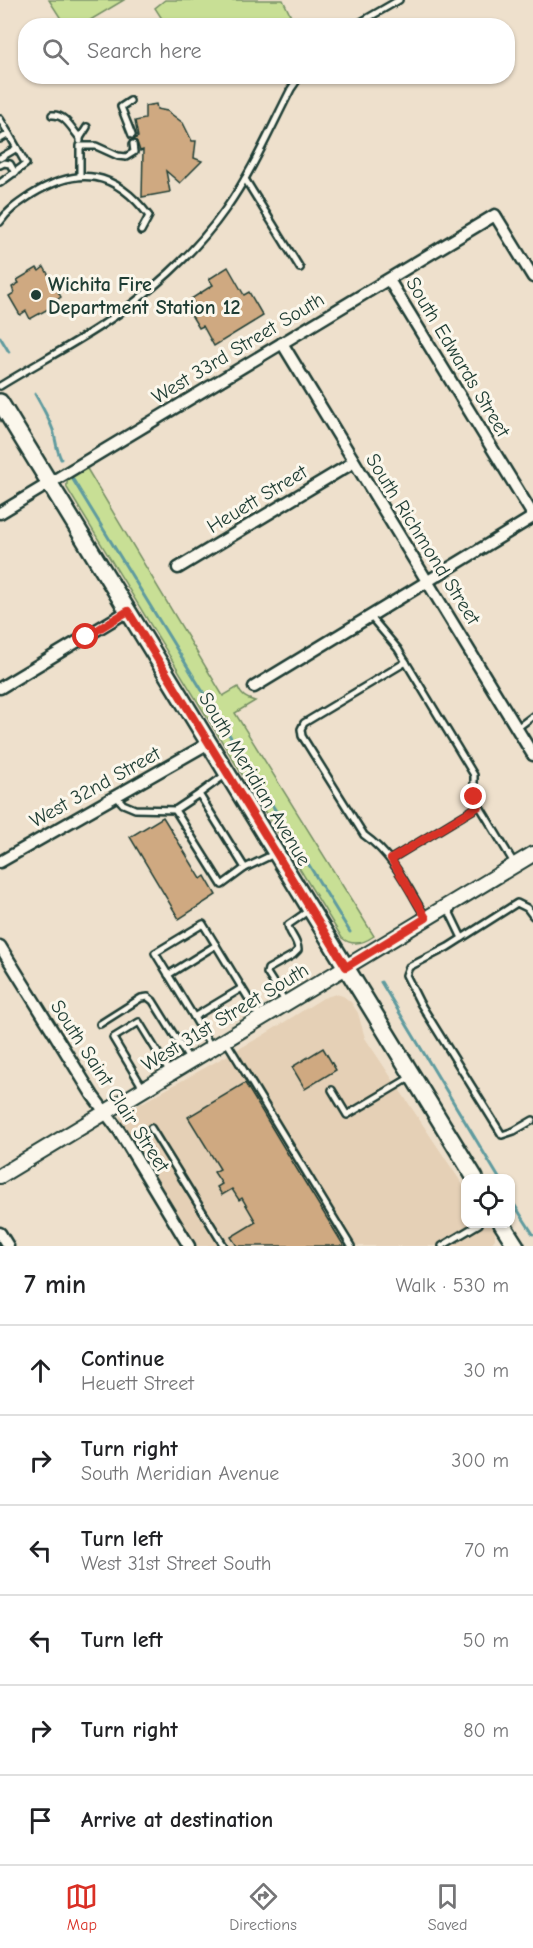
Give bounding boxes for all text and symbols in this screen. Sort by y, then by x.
search box [18,18,515,84]
icon: search [39,35,72,68]
text: Search here [87,38,202,64]
place label: Wichita Fire Department Station 12 [48,273,241,319]
street label: South Edwards Street [401,273,516,442]
marker: Wichita Fire Department Station 12 [29,288,43,302]
street label: West 33rd Street South [148,288,328,408]
street label: South Richmond Street [361,449,486,630]
street label: Heuett Street [203,459,312,538]
route start [72,623,98,649]
street label: South Meridian Avenue [194,688,316,870]
street label: West 32nd Street [26,741,165,832]
route end [460,783,486,809]
street label: West 31st Street South [137,958,313,1076]
street label: South Saint Clair Street [46,996,175,1177]
map controls [461,1174,515,1228]
button: locate [461,1174,515,1228]
text: 7 min [24,1270,86,1300]
text: Walk · 530 m [395,1274,509,1297]
text: Continue [81,1346,164,1372]
icon: ahead [24,1354,57,1387]
text: 30 m [463,1359,509,1382]
text: Heuett Street [81,1372,194,1395]
text: Turn right [81,1436,178,1462]
icon: right [24,1444,57,1477]
text: 300 m [451,1449,509,1472]
text: South Meridian Avenue [81,1462,279,1485]
text: Turn left [81,1526,163,1552]
icon: left [24,1534,57,1567]
text: 70 m [464,1539,509,1562]
text: West 31st Street South [81,1552,272,1575]
icon: left [24,1624,57,1657]
text: Turn left [81,1627,163,1653]
text: 50 m [463,1629,509,1652]
icon: right [24,1714,57,1747]
text: Turn right [81,1717,178,1743]
text: 80 m [463,1719,509,1742]
icon: arrive [24,1804,57,1837]
text: Arrive at destination [81,1807,273,1833]
tab: Map [65,1880,98,1934]
tab: Directions [229,1880,297,1934]
tab: Saved [428,1880,468,1934]

